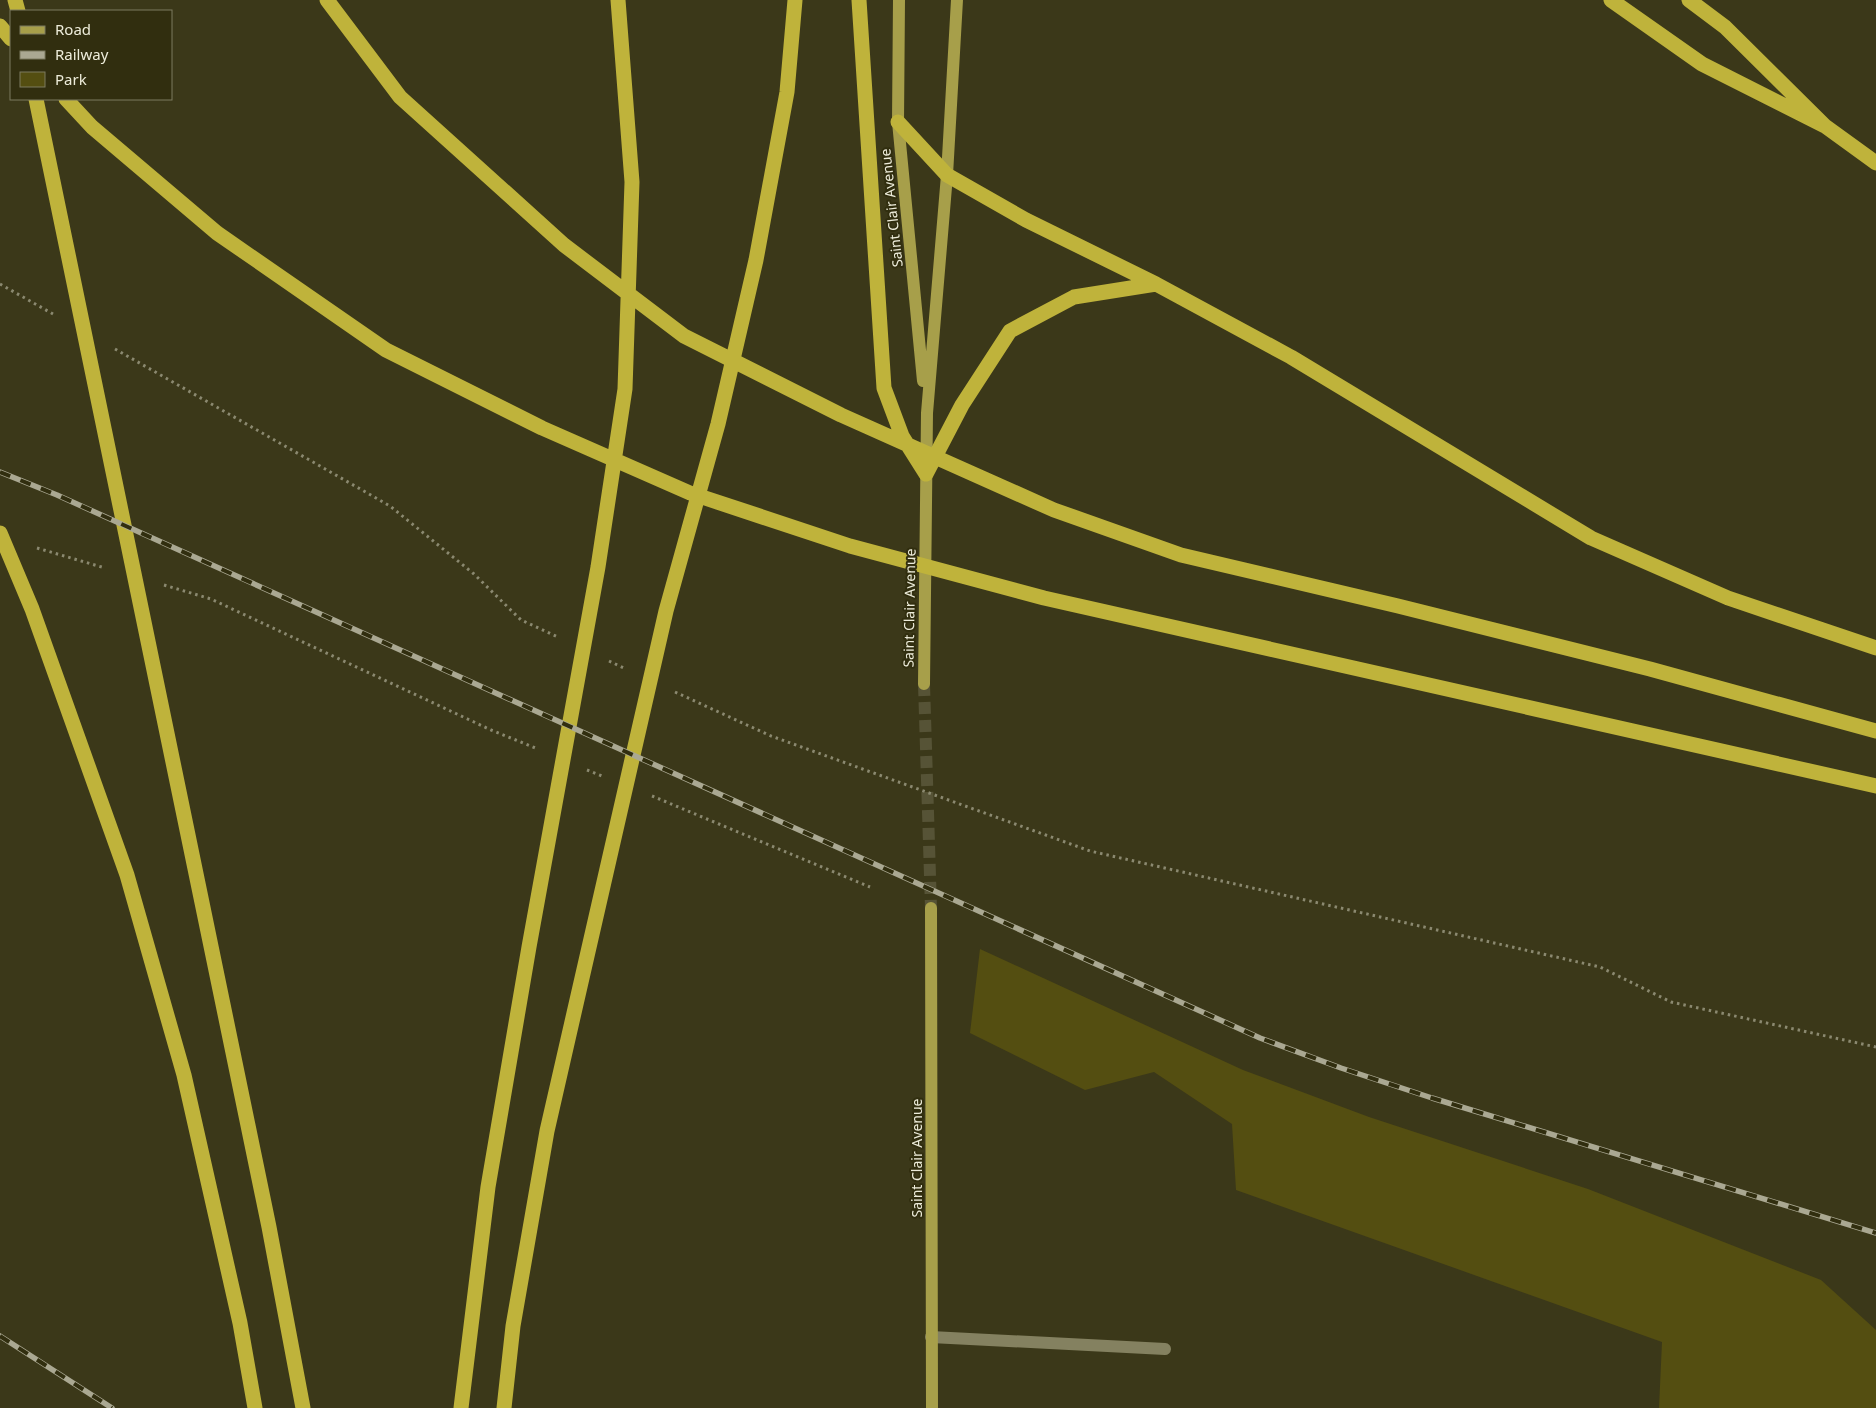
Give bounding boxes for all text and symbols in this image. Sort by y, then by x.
legend [10,10,172,100]
text: Road [55,19,91,39]
text: Railway [55,44,109,64]
text: Park [55,69,87,89]
street label: Saint Clair Avenue [875,148,907,268]
street label: Saint Clair Avenue [898,548,920,668]
street label: Saint Clair Avenue [907,1098,926,1218]

